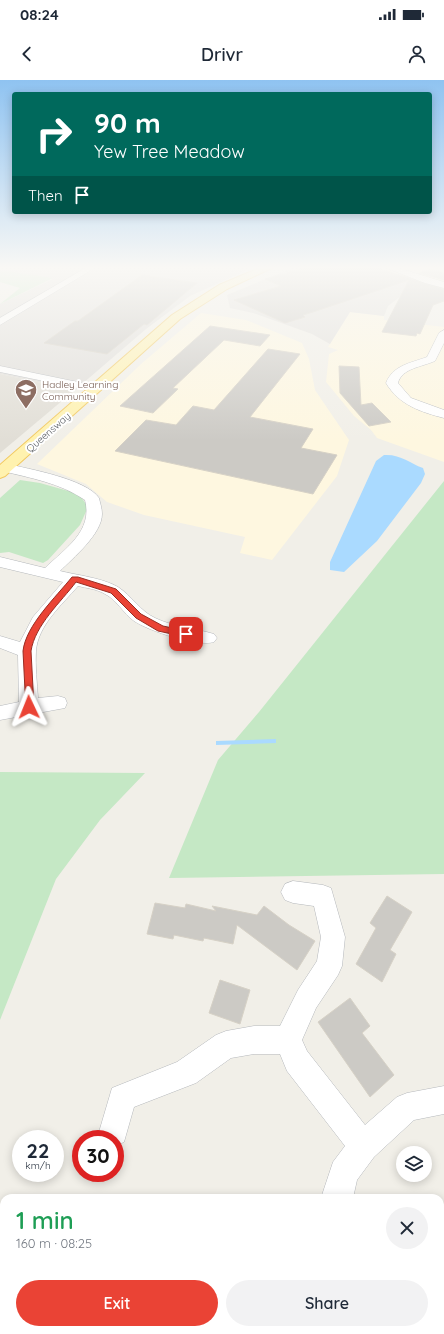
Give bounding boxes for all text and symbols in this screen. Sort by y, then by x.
text: 08:24 [20,5,59,24]
icon: back [16,43,38,65]
text: Drivr [201,43,243,66]
icon: person [406,43,428,65]
text: 90 m [94,105,161,140]
icon: right [28,108,80,160]
text: Yew Tree Meadow [94,140,245,163]
icon: arrive [71,184,93,206]
text: Then [28,186,63,205]
school or university icon: Hadley Learning Community [13,377,39,410]
place label: Hadley Learning Community [42,378,118,403]
street label: Queensway [23,410,73,455]
pin [169,617,203,651]
icon: arrive [175,623,197,645]
position arrow [8,686,50,728]
speed limit sign: 30 [72,1130,124,1182]
text: 22 [27,1138,49,1163]
map controls [396,1146,432,1182]
button: layers [396,1146,432,1182]
text: km/h [25,1159,51,1172]
text: 1 min [16,1205,74,1235]
button: close [386,1207,428,1249]
text: 160 m · 08:25 [16,1235,92,1251]
button: Exit [16,1280,218,1326]
button: Share [226,1280,428,1326]

